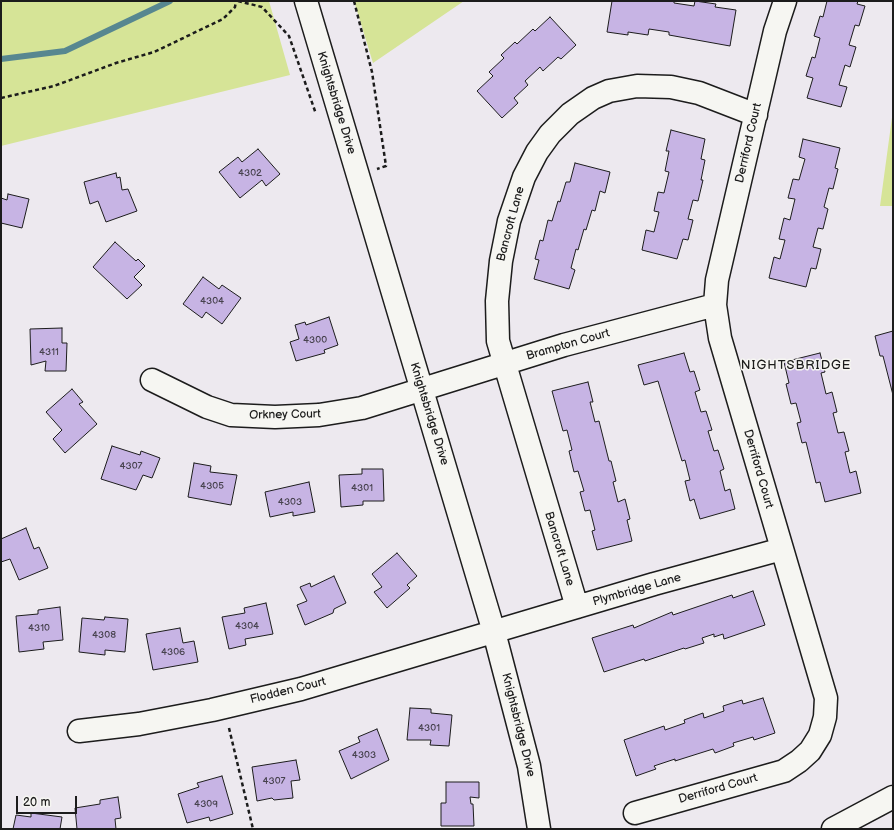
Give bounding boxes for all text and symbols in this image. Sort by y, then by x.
street label: Knightsbridge Drive [314,50,358,156]
street label: Derriford Court [733,102,765,184]
house number: 4302 [238,167,262,179]
street label: Bancroft Lane [494,185,528,263]
house number: 4304 [200,295,224,307]
street label: Brampton Court [525,326,611,364]
house number: 4300 [303,334,327,346]
house number: 4311 [39,346,59,358]
district label: NIGHTSBRIDGE [741,358,851,374]
street label: Knightsbridge Drive [407,361,451,467]
street label: Orkney Court [249,407,321,423]
street label: Derriford Court [740,428,776,510]
house number: 4307 [119,460,143,472]
house number: 4305 [200,480,224,492]
house number: 4301 [351,482,373,494]
house number: 4303 [278,496,302,508]
street label: Bancroft Lane [541,510,577,588]
street label: Plymbridge Lane [591,571,683,609]
house number: 4304 [235,620,259,632]
house number: 4310 [28,622,50,634]
house number: 4308 [92,629,116,641]
house number: 4306 [161,646,185,658]
street label: Knightsbridge Drive [498,672,538,778]
street label: Flodden Court [249,675,327,707]
house number: 4301 [418,722,440,734]
house number: 4303 [352,749,376,761]
street label: Derriford Court [677,771,759,807]
house number: 4307 [262,775,286,787]
scale bar [18,788,79,814]
text: 20 m [23,795,50,810]
house number: 4309 [194,798,218,810]

